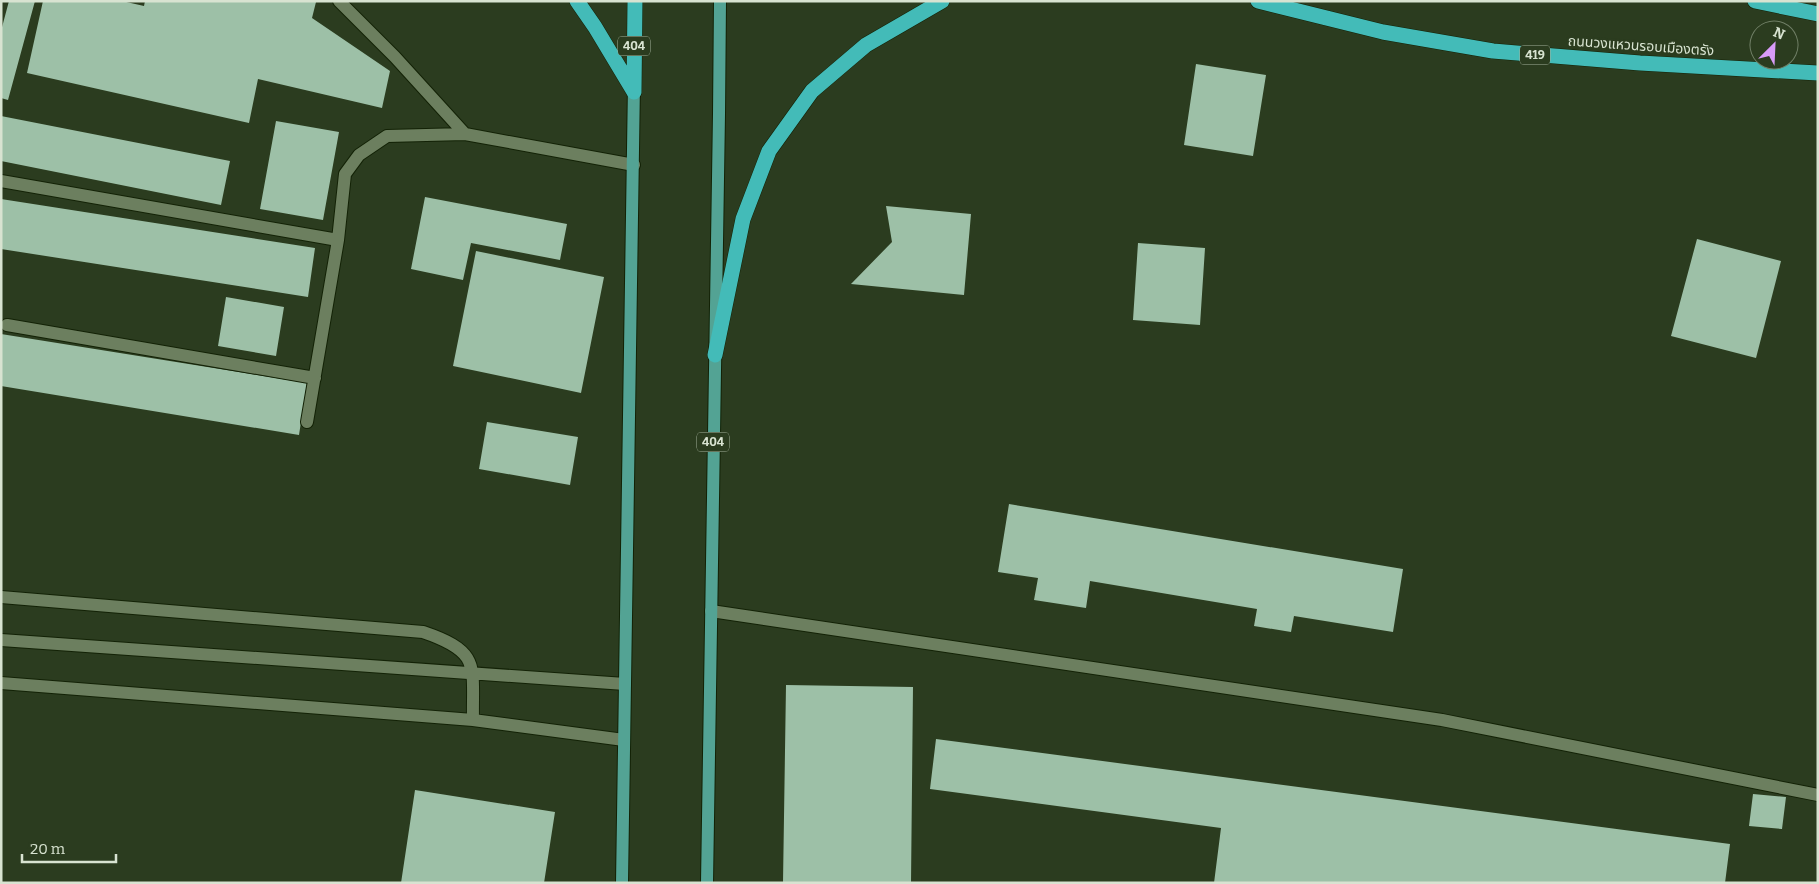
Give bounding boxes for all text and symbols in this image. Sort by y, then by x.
north arrow [1749,20,1799,70]
text: N [1771,24,1788,44]
street label: ถนนวงแหวนรอบเมืองตรัง [1567,32,1715,60]
road number: 404 [618,36,650,56]
road number: 419 [1520,46,1550,64]
road number: 404 [697,432,729,452]
scale bar [22,832,116,864]
text: 20 m [30,840,66,858]

